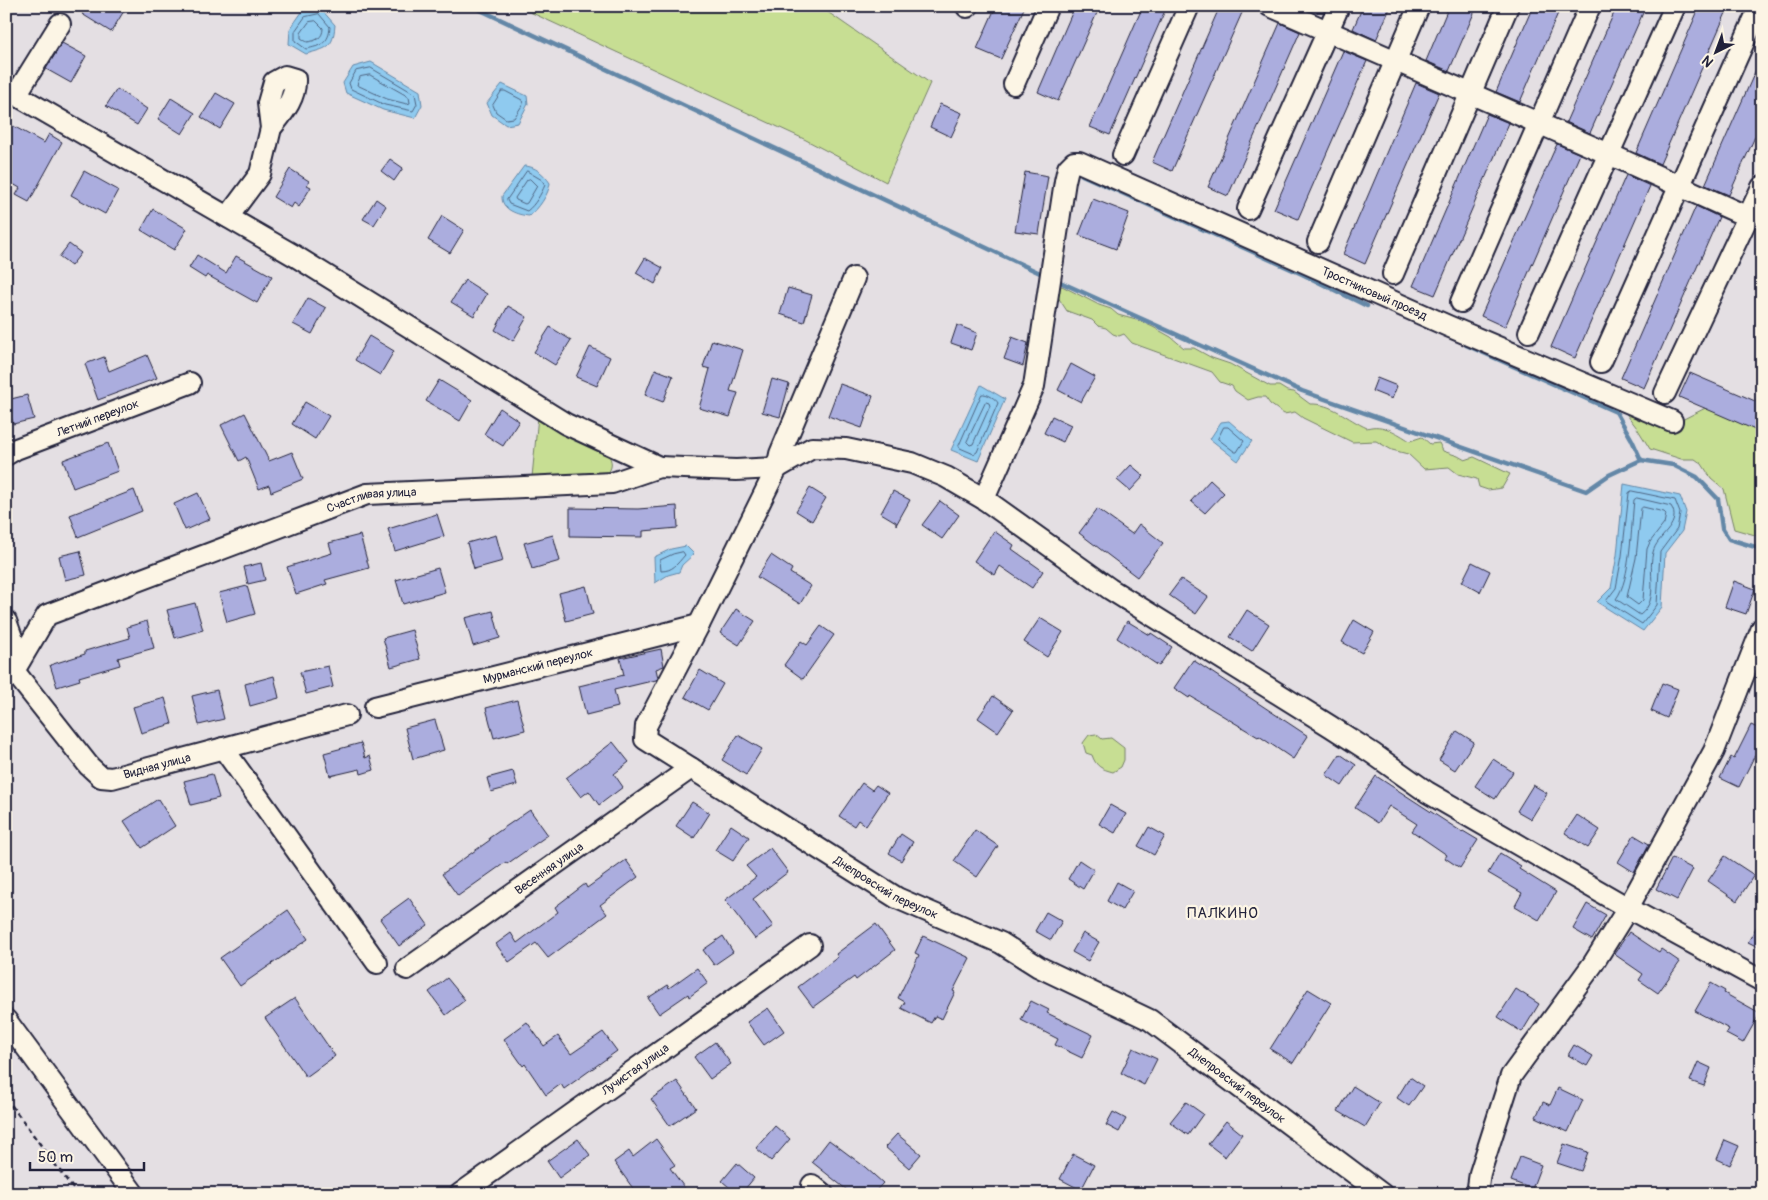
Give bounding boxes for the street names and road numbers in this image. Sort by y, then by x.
street label: Тростниковый проезд [1319,264,1430,324]
street label: Летний переулок [54,396,141,441]
street label: Счастливая улица [325,485,417,517]
street label: Мурманский переулок [482,645,594,687]
street label: Видная улица [122,750,193,783]
street label: Весенняя улица [512,839,587,898]
street label: Днепровский переулок [830,853,940,923]
street label: Лучистая улица [598,1040,672,1099]
street label: Днепровский переулок [1185,1044,1288,1127]

